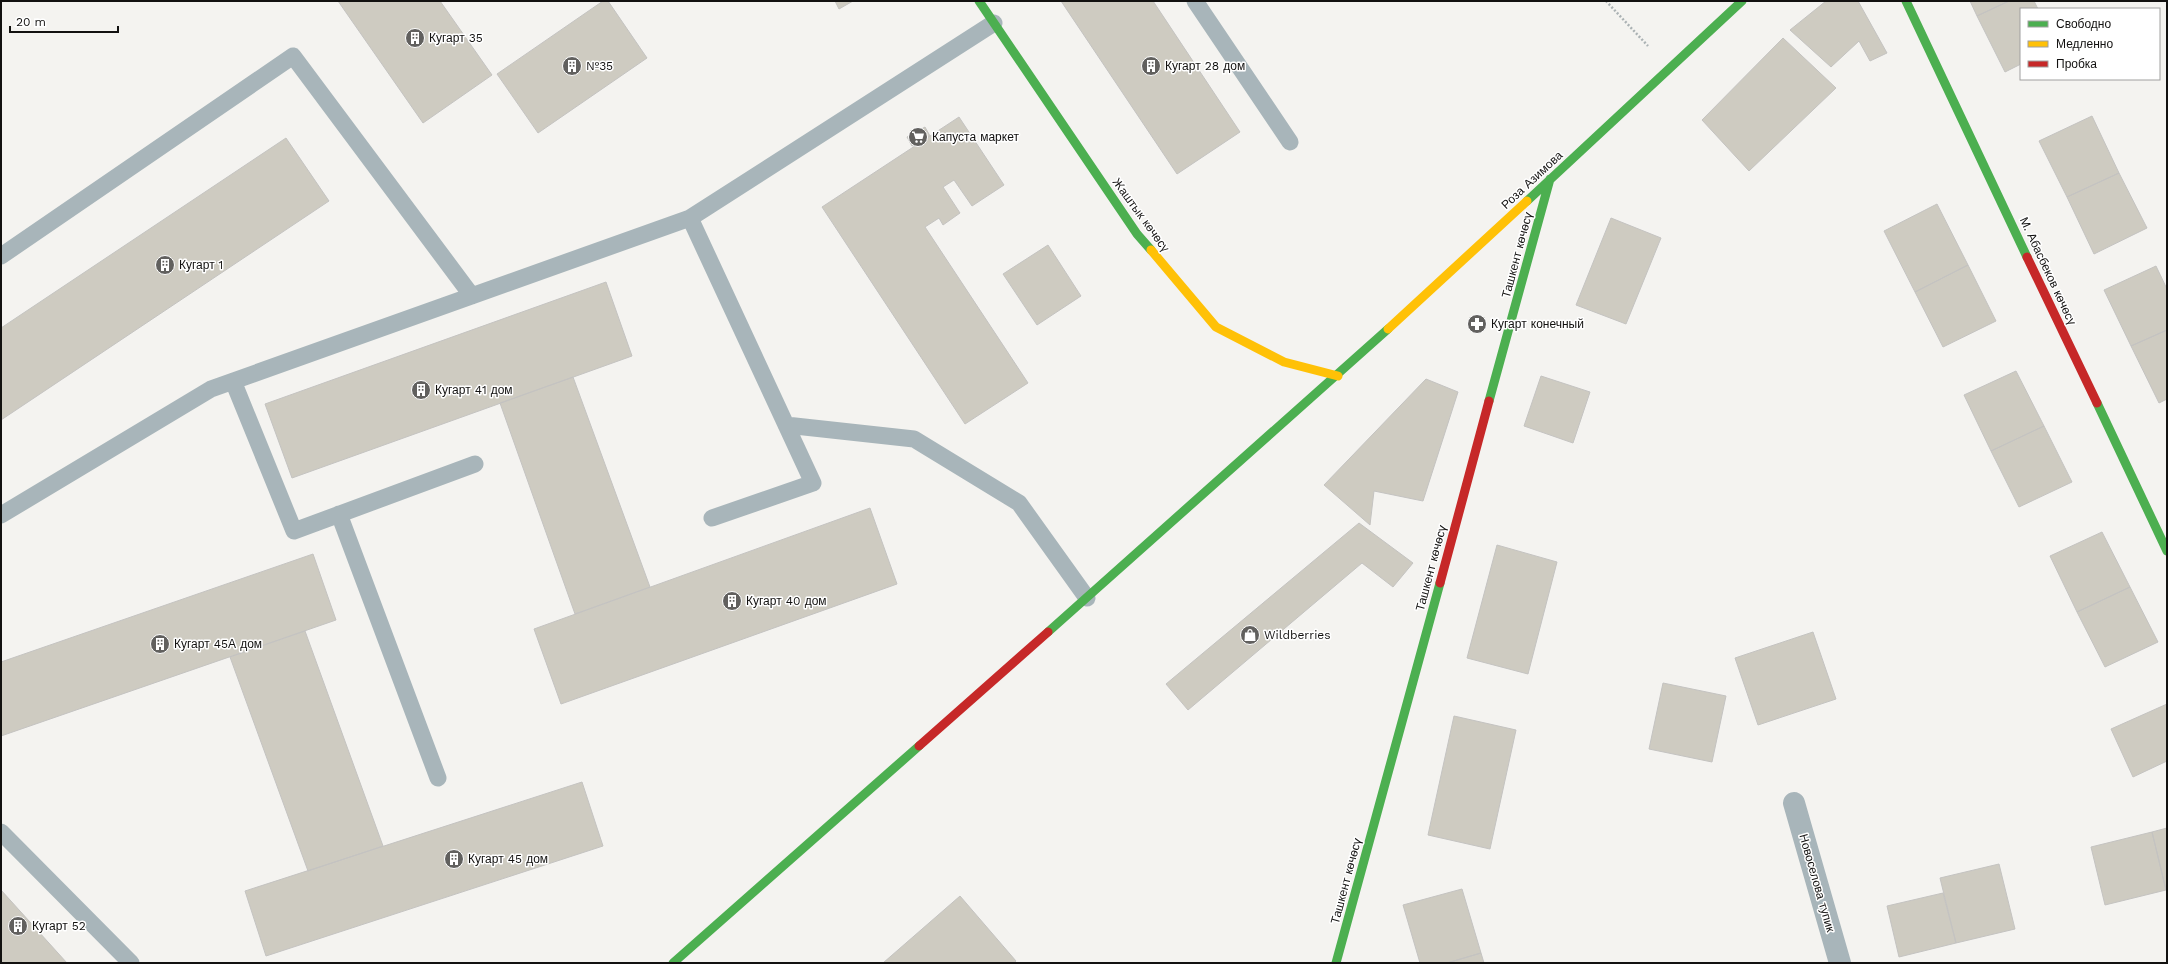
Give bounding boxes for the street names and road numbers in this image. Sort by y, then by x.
street label: Роза Азимова [1499,148,1566,212]
street label: Жаштык көчөсү [1110,175,1172,255]
street label: Ташкент көчөсү [1499,211,1535,299]
street label: М. Абасбеков көчөсү [2017,215,2079,327]
street label: Ташкент көчөсү [1413,524,1449,612]
street label: Новоселова тупик [1796,832,1838,934]
street label: Ташкент көчөсү [1328,837,1364,925]

